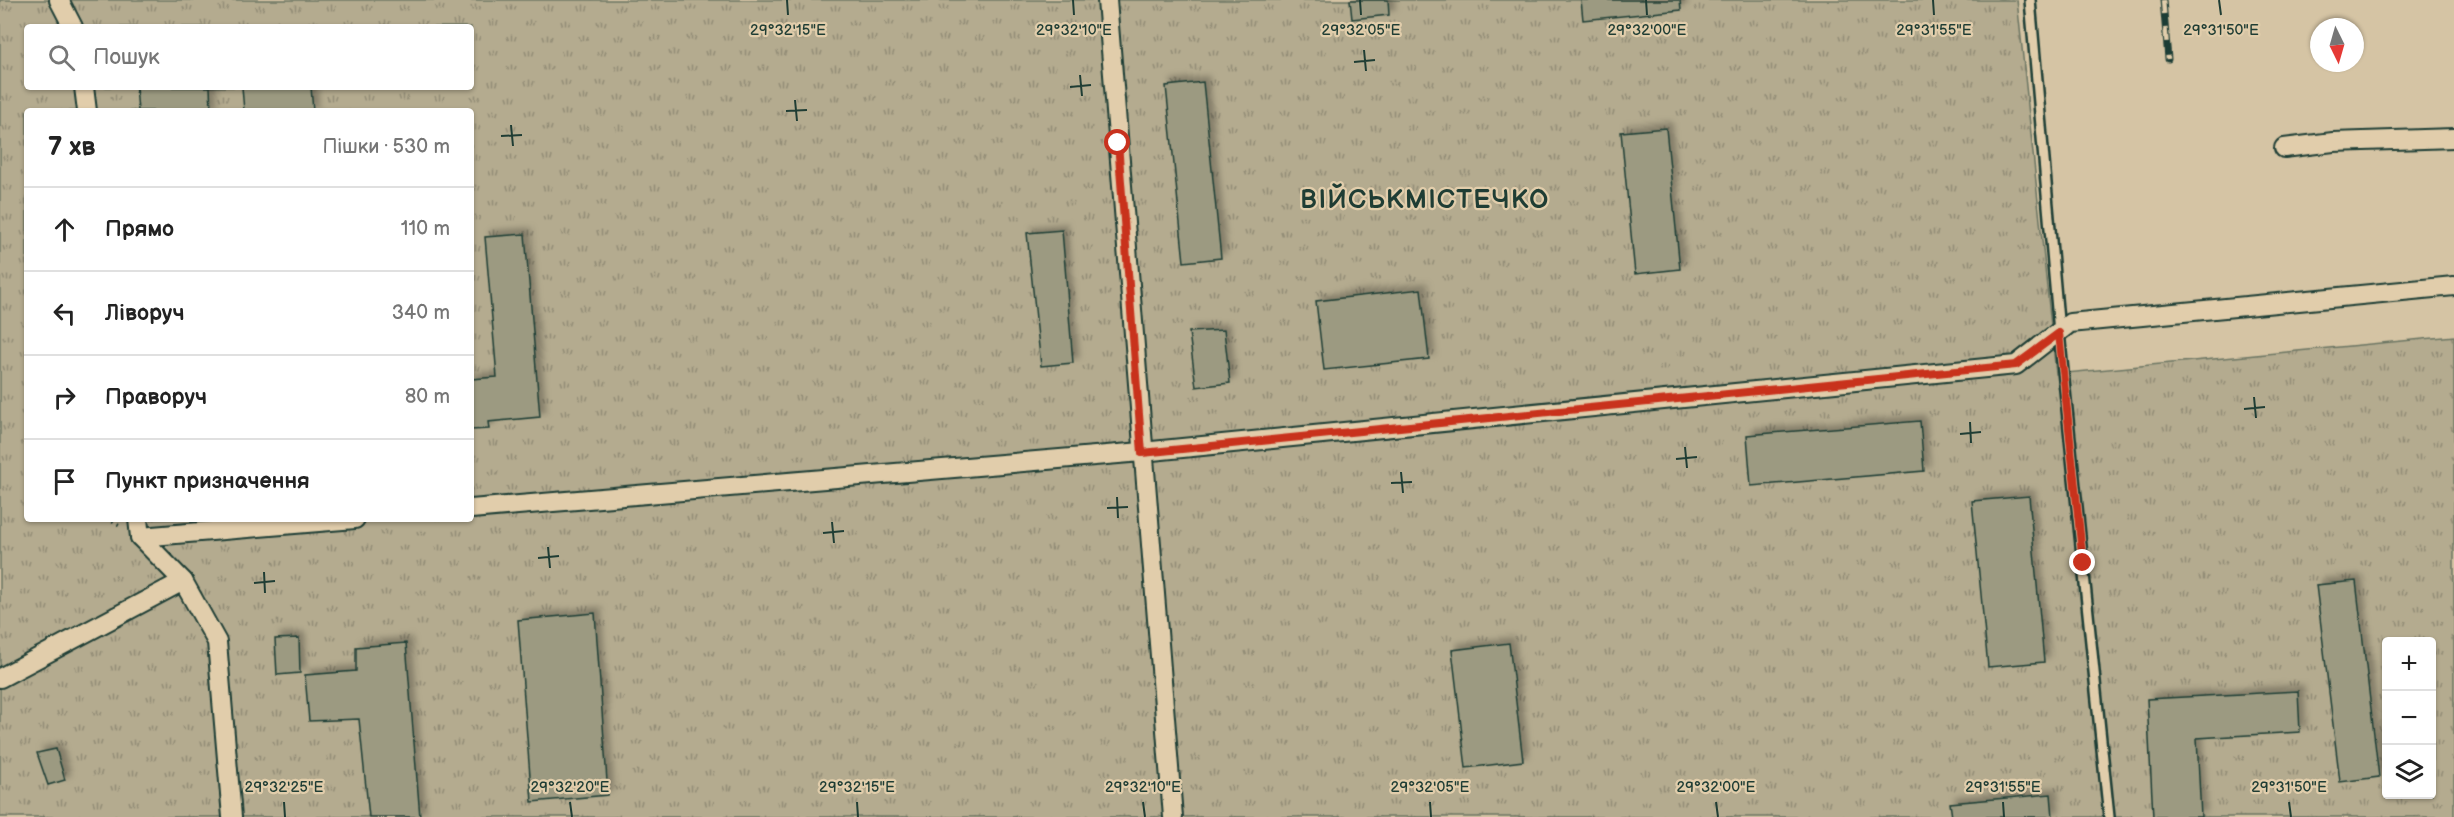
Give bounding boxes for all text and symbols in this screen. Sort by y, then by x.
north arrow [2310,18,2364,72]
text: 29°32'15"E [750,21,826,40]
text: 29°32'10"E [1036,21,1112,40]
text: 29°32'05"E [1322,21,1400,40]
text: 29°32'00"E [1608,21,1687,40]
text: 29°31'55"E [1896,21,1972,40]
text: 29°31'50"E [2183,21,2259,40]
search box [24,24,474,90]
icon: search [45,41,78,74]
text: Пошук [93,44,160,71]
route start [1104,129,1130,155]
text: 7 хв [48,132,95,163]
text: Пішки · 530 m [322,135,450,159]
district label: ВІЙСЬКМІСТЕЧКО [1300,183,1550,216]
icon: ahead [48,213,81,246]
text: Прямо [105,216,174,243]
text: 110 m [401,217,450,241]
icon: left [48,297,81,330]
text: Ліворуч [105,300,185,327]
text: 340 m [392,301,450,325]
icon: right [48,381,81,414]
text: Праворуч [105,384,207,411]
text: 80 m [405,385,450,409]
icon: arrive [48,465,81,498]
text: Пункт призначення [105,468,310,495]
route end [2069,549,2095,575]
map controls [2382,637,2436,799]
button: + [2382,637,2436,691]
button: − [2382,691,2436,745]
button: layers [2382,745,2436,799]
text: 29°32'25"E [245,778,324,797]
text: 29°32'20"E [530,778,610,797]
text: 29°32'15"E [819,778,895,797]
text: 29°32'10"E [1105,778,1181,797]
text: 29°32'05"E [1391,778,1469,797]
text: 29°32'00"E [1677,778,1756,797]
text: 29°31'55"E [1965,778,2041,797]
text: 29°31'50"E [2251,778,2327,797]

